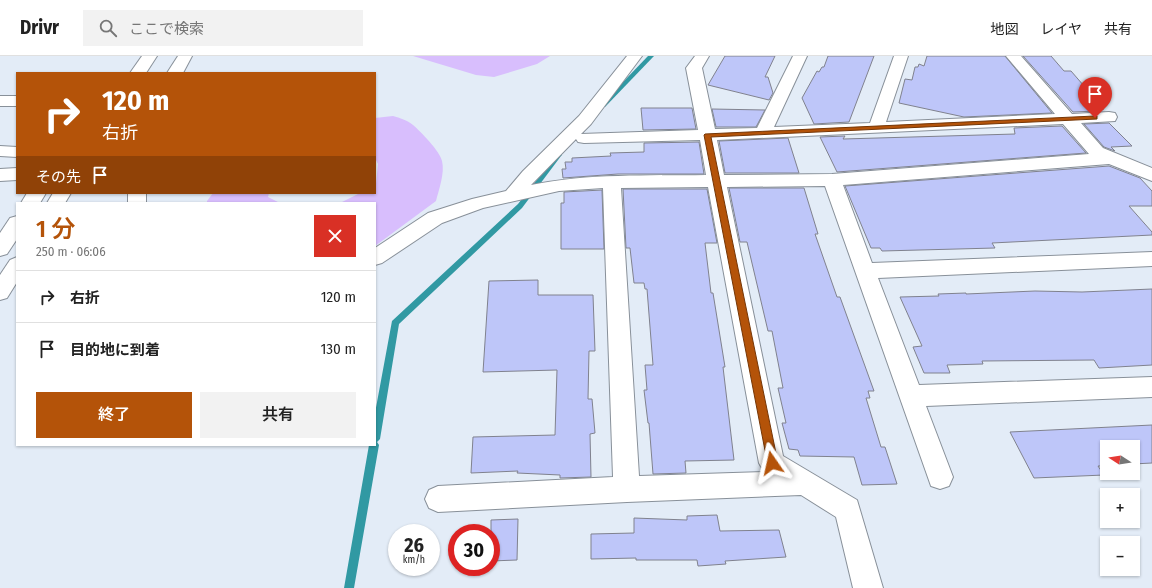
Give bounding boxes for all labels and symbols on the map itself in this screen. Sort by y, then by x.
pin [1078,77,1112,118]
north arrow [1100,440,1140,480]
position arrow [751,442,793,484]
speed limit sign: 30 [448,524,500,576]

